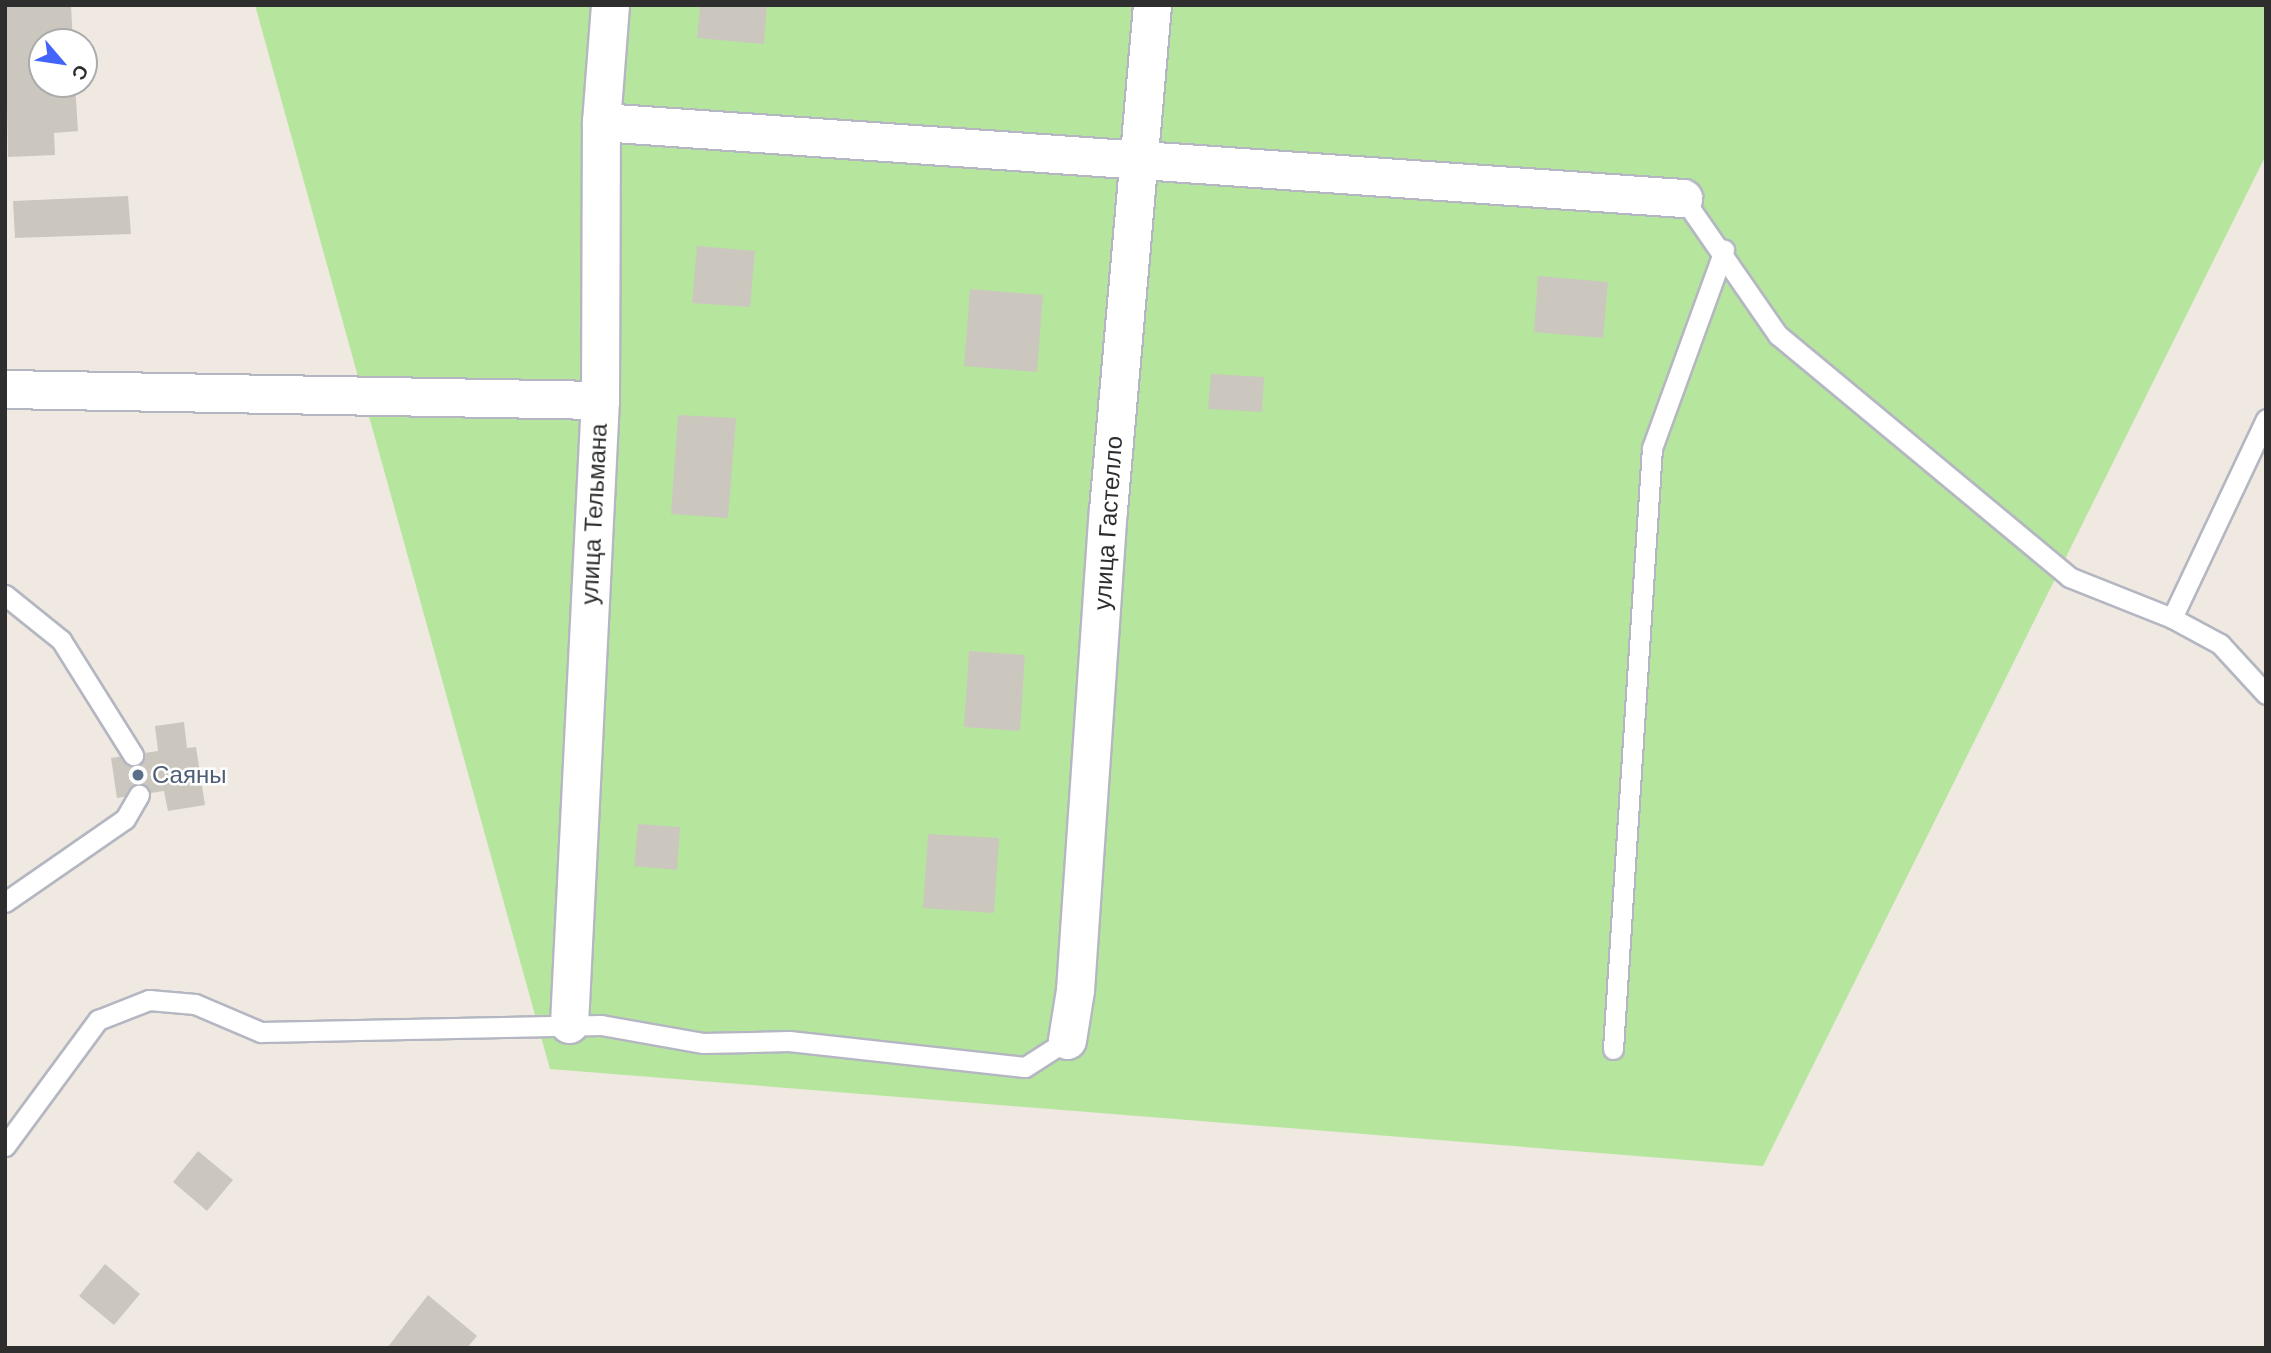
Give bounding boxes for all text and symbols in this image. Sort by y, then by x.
north arrow [28,28,98,98]
text: С [68,61,93,84]
street label: улица Тельмана [575,423,613,605]
street label: улица Гастелло [1088,435,1128,611]
place label: Саяны [152,761,226,789]
marker: Саяны [130,767,146,783]

